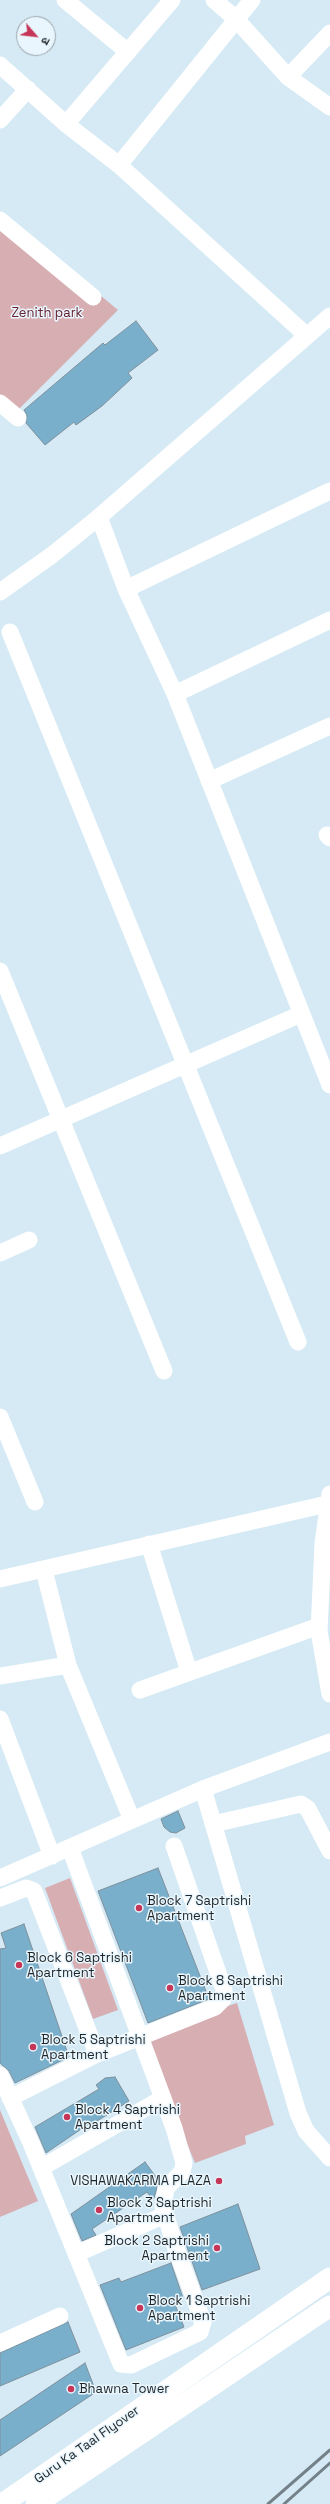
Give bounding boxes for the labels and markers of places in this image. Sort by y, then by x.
place label: Block 7 Saptrishi Apartment [147,1893,251,1924]
marker: Block 7 Saptrishi Apartment [134,1903,144,1913]
place label: Block 6 Saptrishi Apartment [27,1950,132,1981]
marker: Block 6 Saptrishi Apartment [14,1960,24,1970]
place label: Block 8 Saptrishi Apartment [178,1973,283,2004]
marker: Block 8 Saptrishi Apartment [165,1983,175,1993]
place label: Block 5 Saptrishi Apartment [41,2032,146,2063]
marker: Block 5 Saptrishi Apartment [28,2042,38,2052]
place label: Block 4 Saptrishi Apartment [75,2102,180,2133]
marker: Block 4 Saptrishi Apartment [62,2112,72,2122]
place label: VISHAWAKARMA PLAZA [70,2173,211,2189]
marker: VISHAWAKARMA PLAZA [214,2176,224,2186]
place label: Block 3 Saptrishi Apartment [107,2195,212,2226]
marker: Block 3 Saptrishi Apartment [94,2205,104,2215]
place label: Block 2 Saptrishi Apartment [104,2233,209,2264]
marker: Block 2 Saptrishi Apartment [212,2243,222,2253]
place label: Block 1 Saptrishi Apartment [148,2293,250,2324]
marker: Block 1 Saptrishi Apartment [135,2303,145,2313]
place label: Bhawna Tower [79,2381,169,2397]
marker: Bhawna Tower [66,2384,76,2394]

